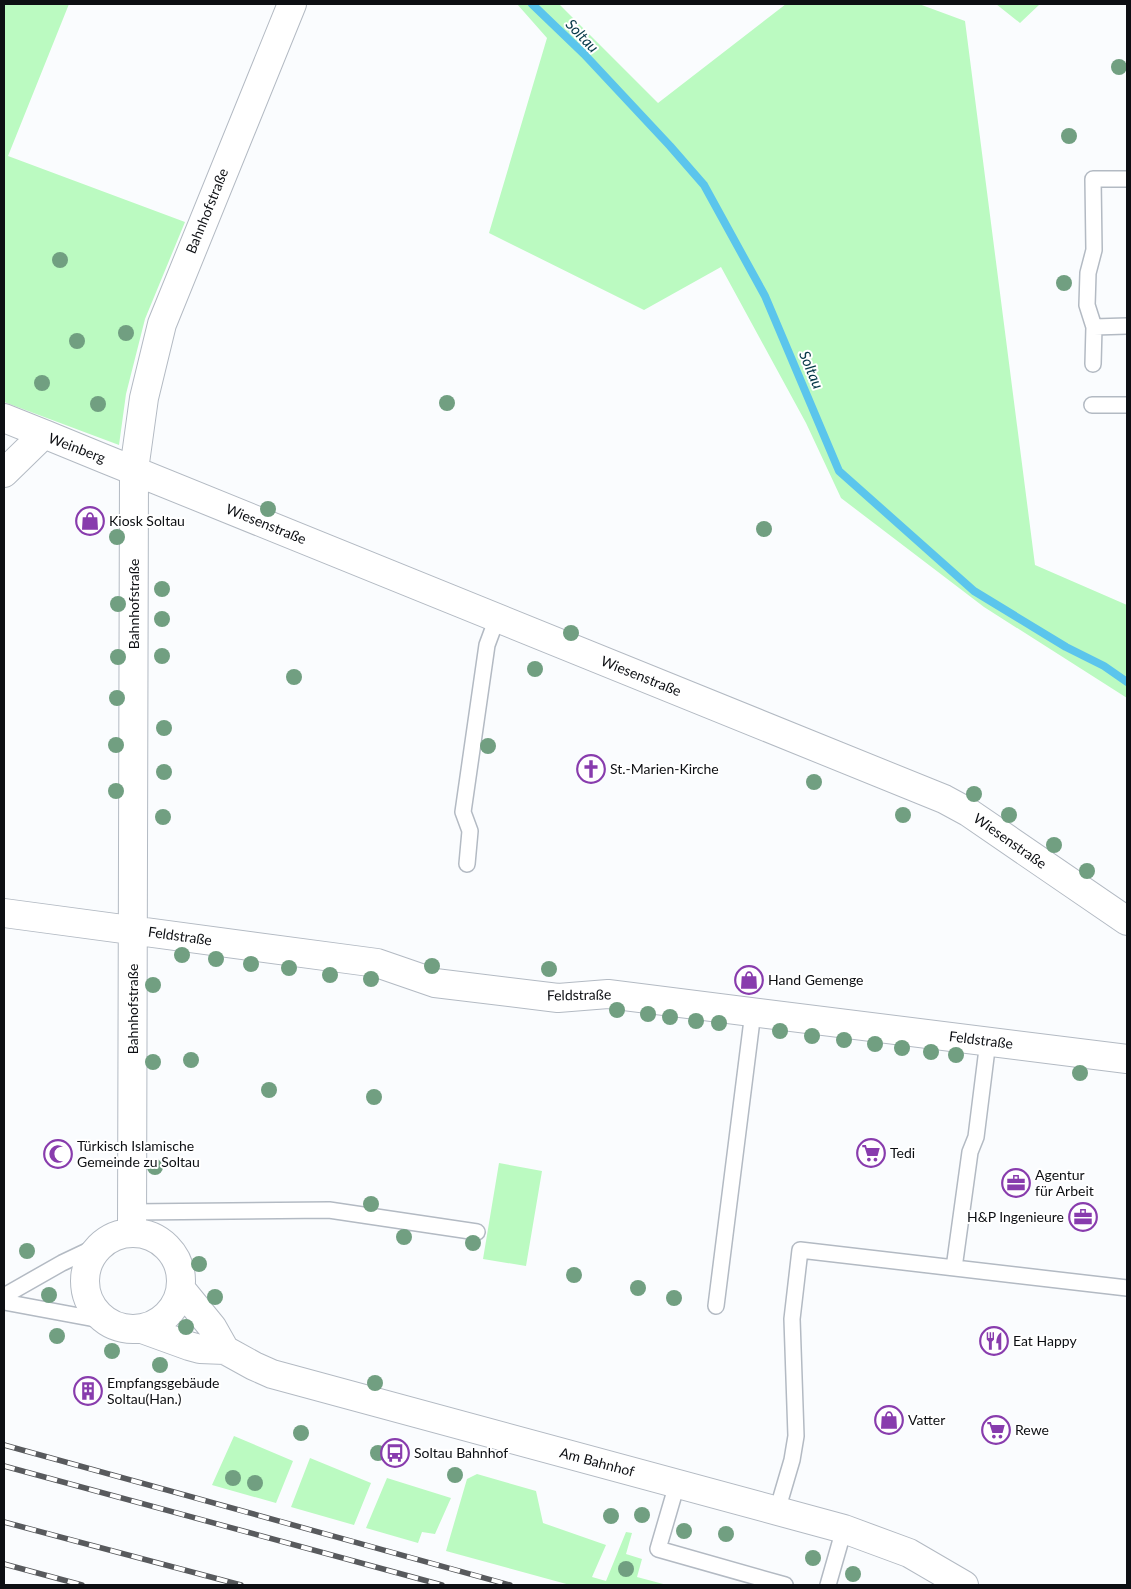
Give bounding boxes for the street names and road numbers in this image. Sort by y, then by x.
street label: Bahnhofstraße [182,166,231,256]
street label: Weinberg [46,429,108,466]
street label: Wiesenstraße [224,500,309,547]
street label: Bahnhofstraße [125,559,142,649]
street label: Wiesenstraße [599,652,684,699]
street label: Wiesenstraße [971,809,1050,872]
street label: Feldstraße [147,923,213,948]
street label: Bahnhofstraße [124,964,141,1054]
street label: Feldstraße [547,985,611,1004]
street label: Feldstraße [948,1027,1014,1052]
street label: Am Bahnhof [558,1443,636,1480]

